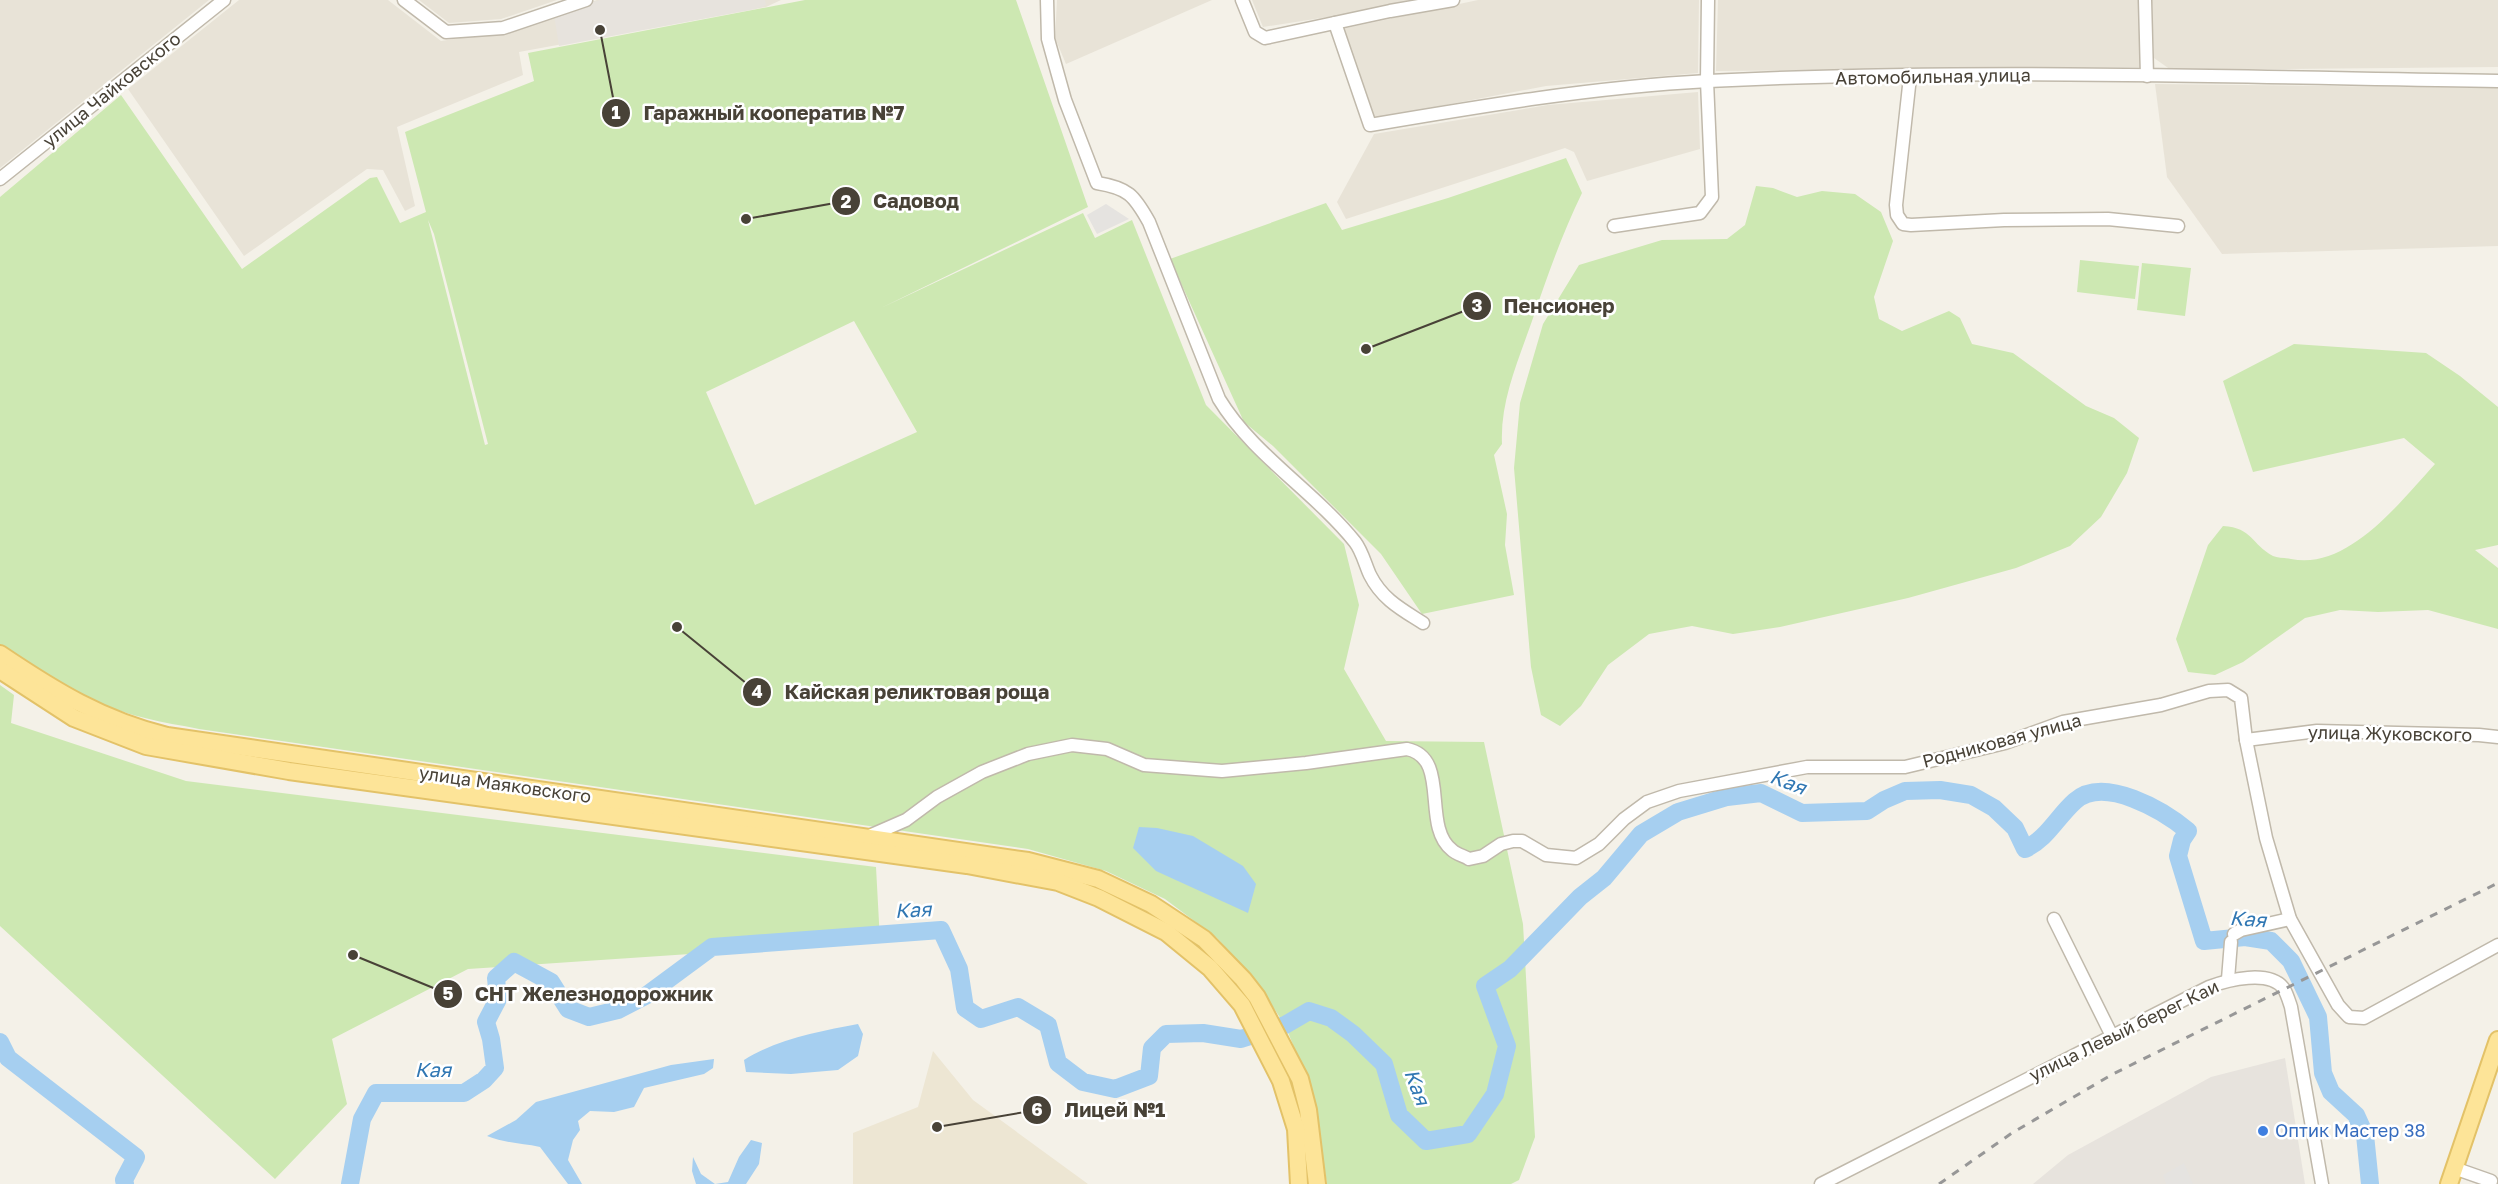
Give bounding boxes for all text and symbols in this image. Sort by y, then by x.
street label: улица Чайковского [38,27,185,152]
street label: Автомобильная улица [1835,63,2031,89]
callout: Гаражный кооператив №7 [601,94,916,132]
text: Гаражный кооператив №7 [644,100,905,124]
text: 1 [611,101,621,123]
callout: Садовод [831,182,971,220]
text: Садовод [873,188,960,212]
text: 2 [841,190,852,212]
callout: Пенсионер [1462,287,1627,325]
text: Пенсионер [1504,293,1615,317]
text: 3 [1472,294,1483,316]
callout: Кайская реликтовая роща [742,673,1061,711]
text: Кайская реликтовая роща [785,679,1049,703]
text: 4 [751,680,763,702]
street label: Родниковая улица [1920,708,2084,772]
street label: улица Жуковского [2308,721,2472,745]
street label: улица Маяковского [418,761,593,807]
water label: Кая [1767,763,1811,799]
water label: Кая [894,896,933,922]
water label: Кая [2229,905,2269,931]
callout: СНТ Железнодорожник [433,975,725,1013]
street label: улица Левый берег Каи [2025,975,2222,1086]
text: СНТ Железнодорожник [475,981,714,1005]
text: 5 [443,982,454,1004]
water label: Кая [415,1057,453,1081]
water label: Кая [1400,1065,1436,1109]
callout: Лицей №1 [1022,1091,1177,1129]
text: Лицей №1 [1065,1097,1165,1121]
text: 6 [1031,1098,1043,1120]
place label: Оптик Мастер 38 [2275,1119,2425,1141]
marker: Оптик Мастер 38 [2256,1124,2270,1138]

